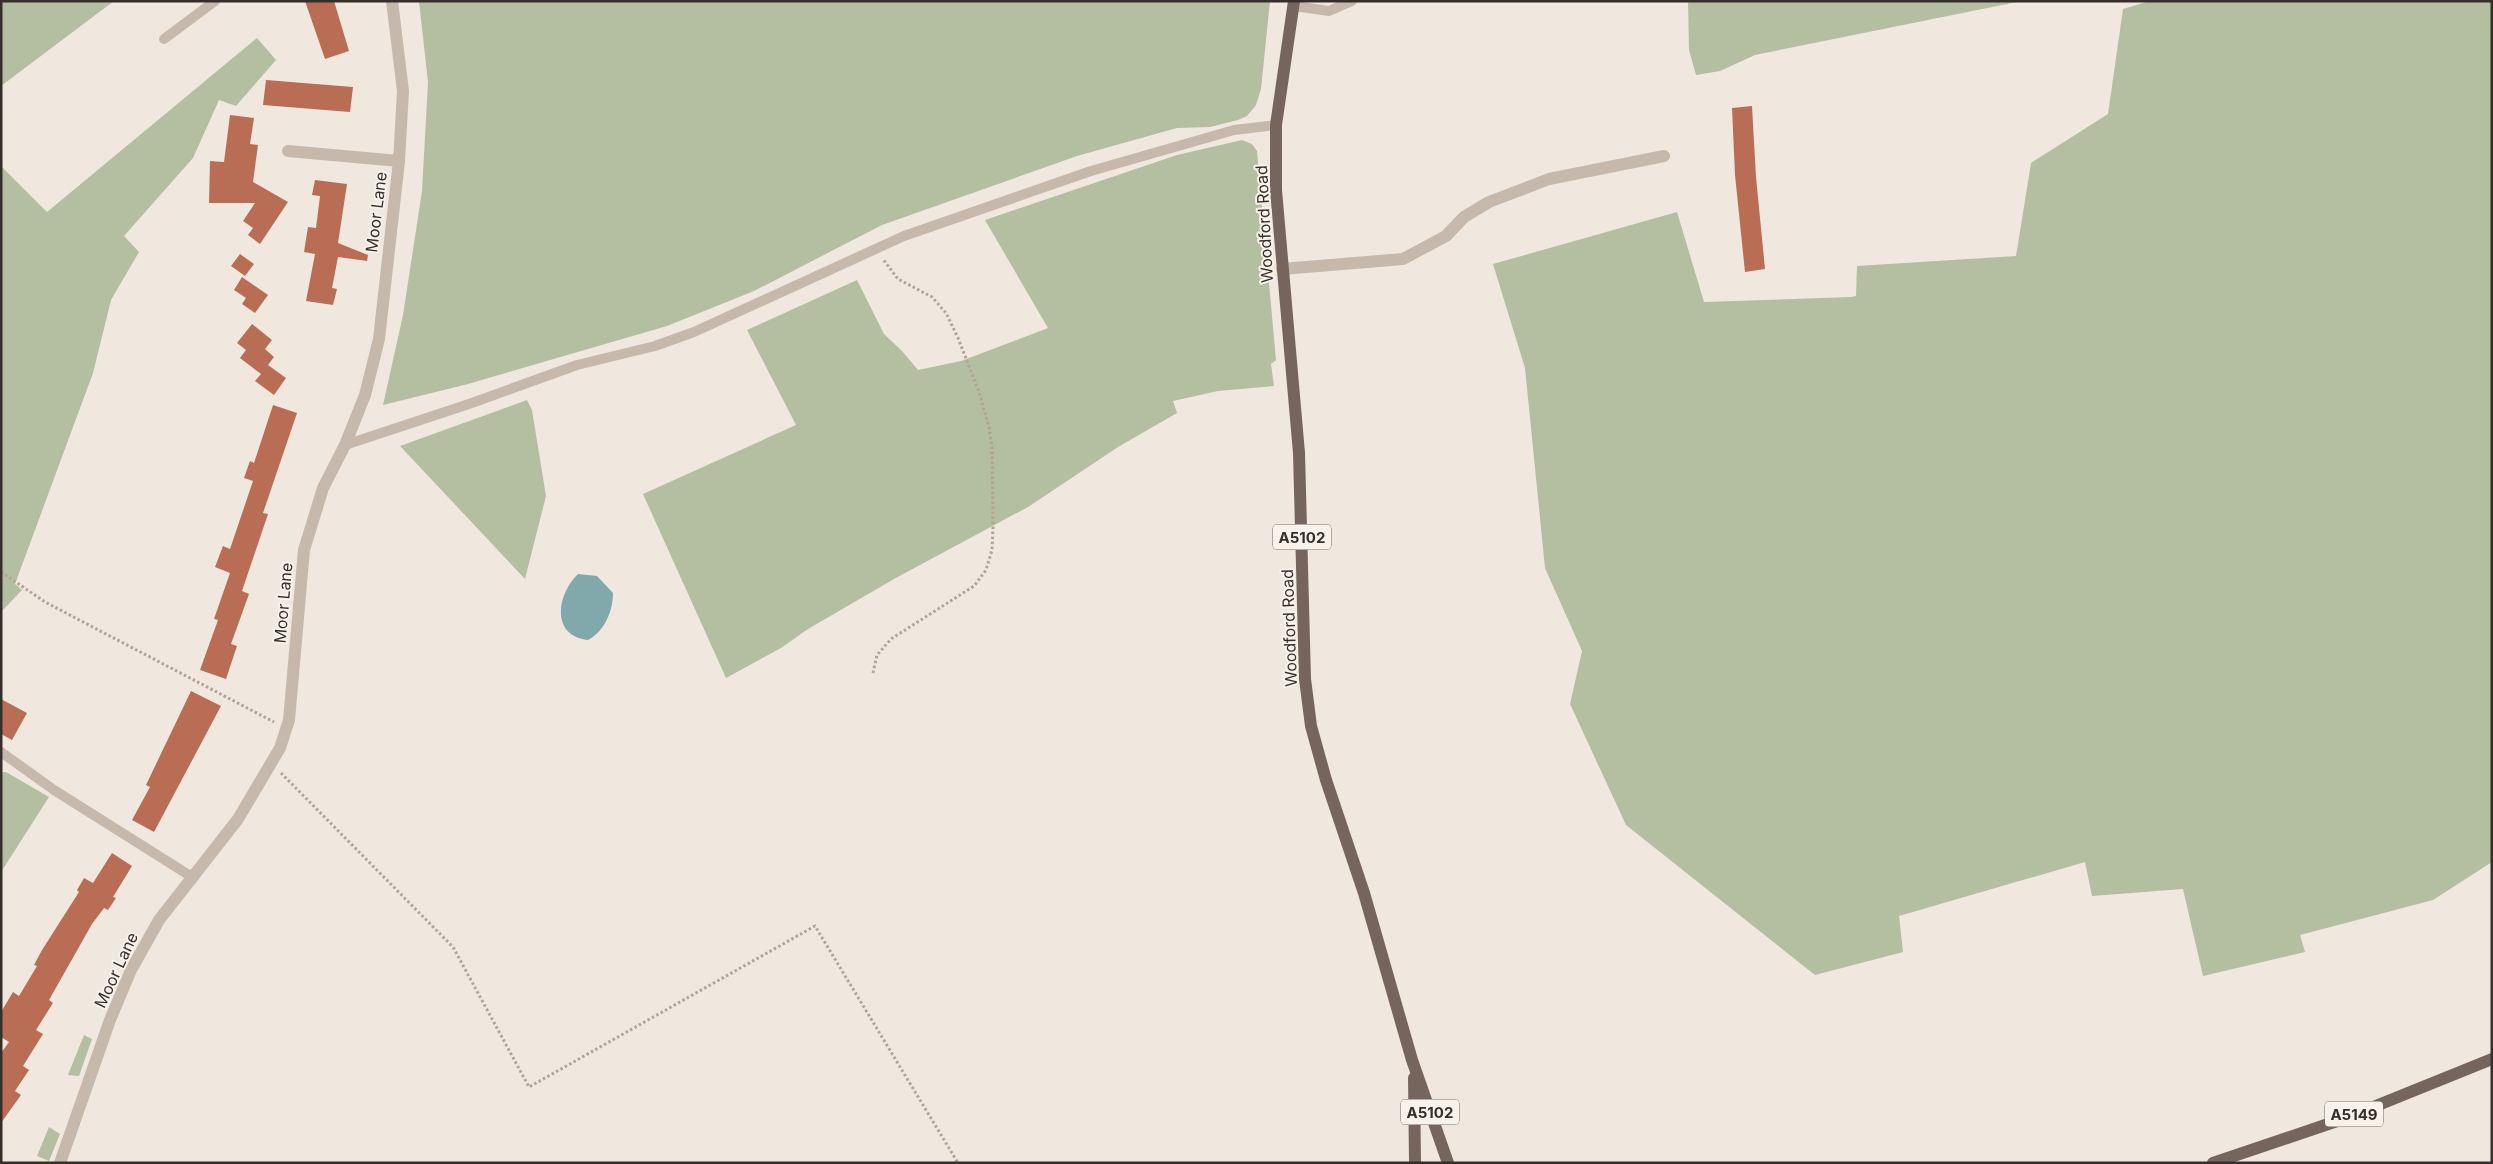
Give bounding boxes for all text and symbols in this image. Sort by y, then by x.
street label: Woodford Road [1251,165,1277,283]
street label: Moor Lane [361,171,391,253]
road number: A5102 [1273,524,1331,550]
street label: Moor Lane [270,562,296,644]
street label: Woodford Road [1277,569,1301,687]
street label: Moor Lane [90,929,142,1011]
road number: A5102 [1401,1100,1459,1124]
road number: A5149 [2325,1102,2383,1126]

